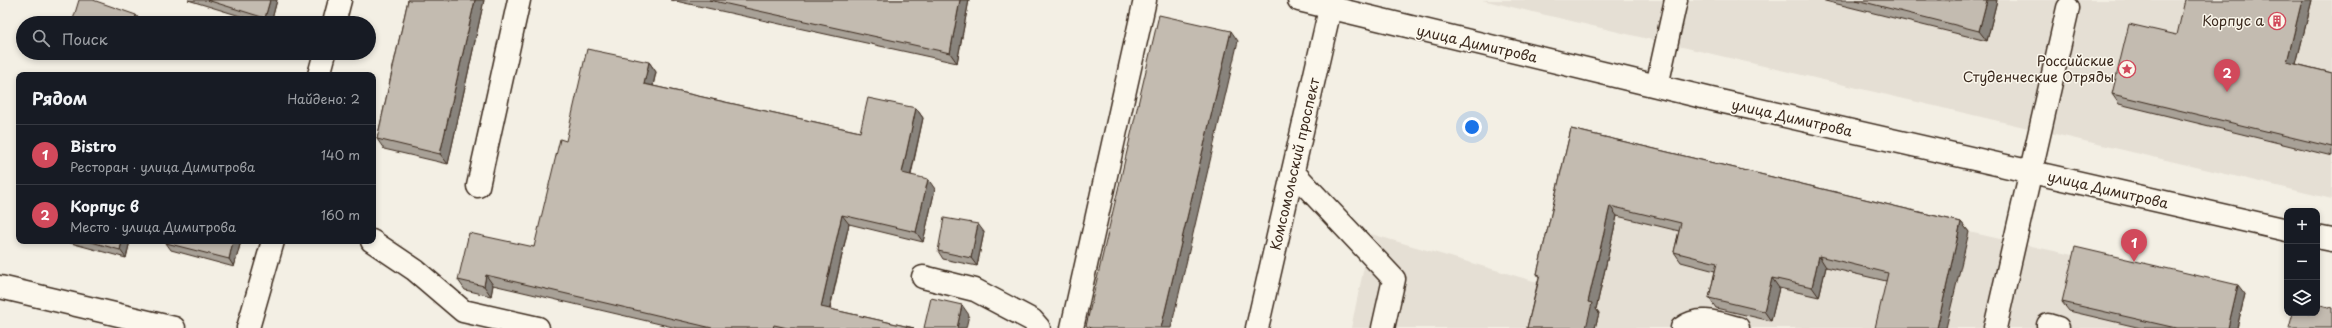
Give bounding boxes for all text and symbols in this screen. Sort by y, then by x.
place label: Корпус а [2202,10,2264,31]
building icon: Корпус а [2267,11,2287,31]
search box [16,16,376,60]
street label: улица Димитрова [1415,19,1540,68]
icon: search [30,27,52,49]
text: Поиск [62,27,108,50]
place label: Российские Студенческие Отряды [1963,50,2114,87]
place icon: Российские Студенческие Отряды [2117,59,2137,79]
pin: 2 [2214,59,2240,92]
street label: Комсомольский проспект [1264,75,1325,252]
text: Рядом [32,85,87,111]
text: Найдено: 2 [287,89,360,108]
street label: улица Димитрова [1730,93,1855,142]
your location [1462,117,1482,137]
text: Bistro [70,134,116,157]
text: 1 [42,145,48,164]
text: 140 m [321,145,360,164]
text: Ресторан · улица Димитрова [70,157,255,176]
street label: улица Димитрова [2046,165,2171,214]
text: Корпус в [70,194,139,217]
text: 2 [40,205,50,224]
text: 160 m [321,205,360,224]
map controls [2284,208,2320,316]
button: + [2284,208,2320,244]
text: Место · улица Димитрова [70,217,236,236]
pin: 1 [2121,229,2147,262]
button: − [2284,244,2320,280]
button: layers [2284,280,2320,316]

